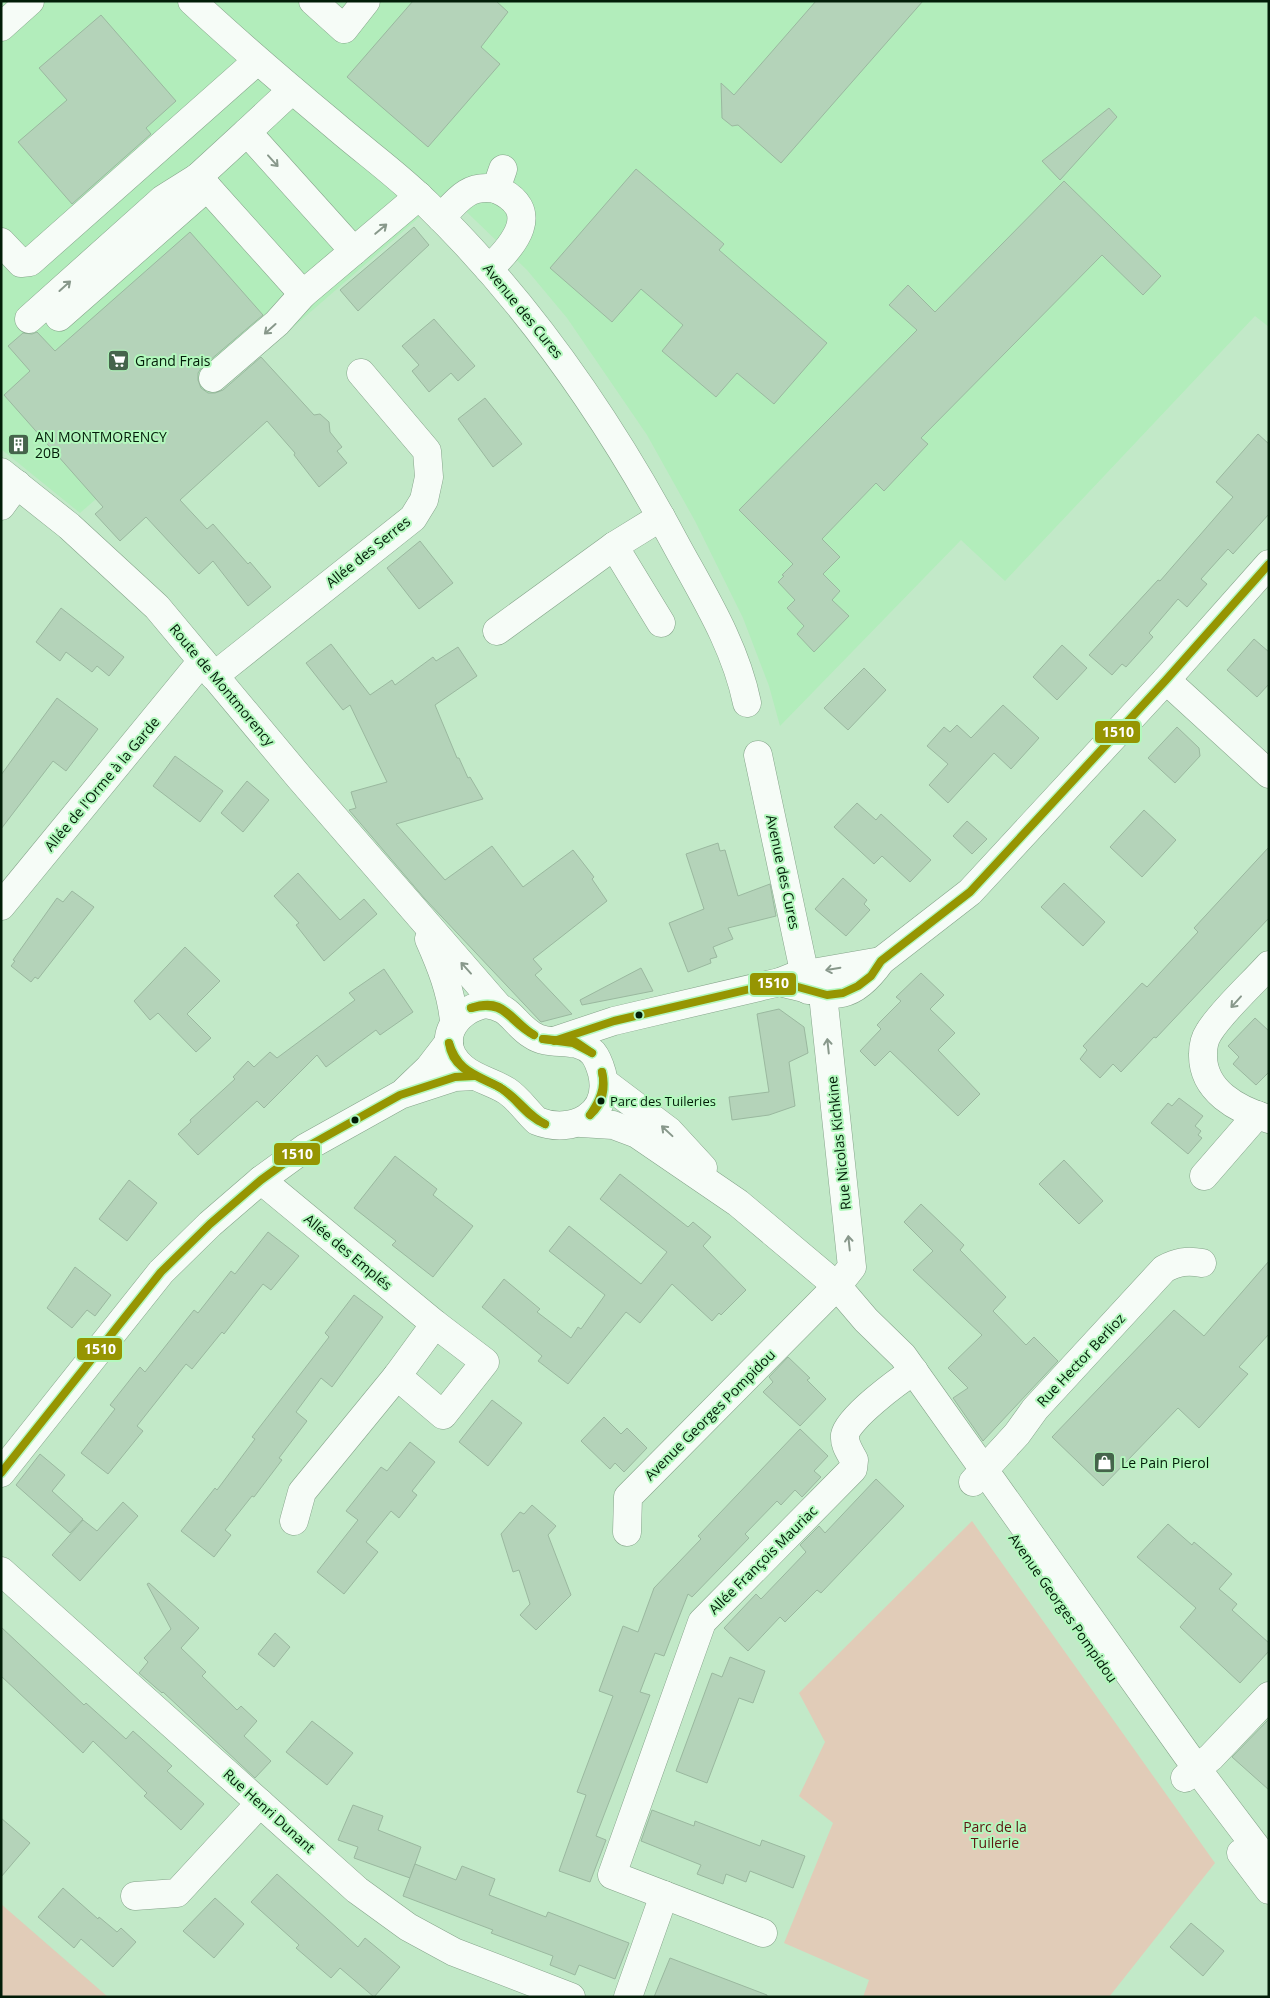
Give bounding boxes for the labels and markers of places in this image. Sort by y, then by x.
supermarket icon: Grand Frais [107,349,131,373]
place label: Grand Frais [135,351,211,370]
place label: AN MONTMORENCY 20B [35,427,167,462]
building icon: AN MONTMORENCY 20B [7,433,31,457]
unlabelled marker [634,1010,644,1020]
place label: Parc des Tuileries [610,1092,716,1110]
marker: Parc des Tuileries [596,1096,606,1106]
unlabelled marker [350,1115,360,1125]
shop icon: Le Pain Pierol [1093,1451,1117,1475]
place label: Le Pain Pierol [1121,1453,1209,1472]

